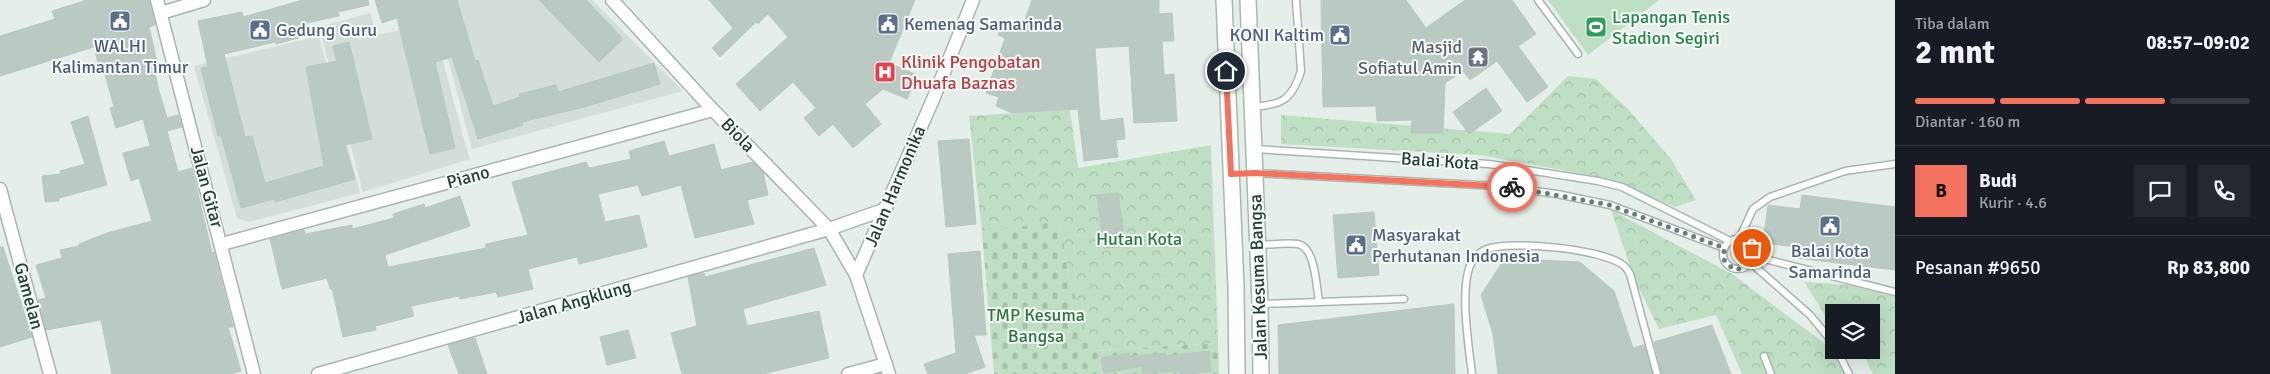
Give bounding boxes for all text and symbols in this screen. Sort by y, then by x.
place label: Lapangan Tenis Stadion Segiri [1612,6,1730,49]
public building icon: WALHI Kalimantan Timur [108,9,132,33]
public building icon: Kemenag Samarinda [876,12,900,36]
place label: Kemenag Samarinda [904,13,1062,35]
text: Tiba dalam [1915,14,1989,34]
sports icon: Lapangan Tenis Stadion Segiri [1584,15,1608,39]
public building icon: Gedung Guru [248,18,272,42]
place label: Gedung Guru [276,19,377,41]
public building icon: KONI Kaltim [1328,23,1352,47]
place label: KONI Kaltim [1230,24,1324,46]
text: 08:57–09:02 [2146,31,2250,55]
text: 2 mnt [1915,33,1995,72]
place label: WALHI Kalimantan Timur [52,35,189,78]
place label: Masjid Sofiatul Amin [1358,36,1462,79]
temple icon: Masjid Sofiatul Amin [1466,45,1490,69]
pin [1205,50,1247,92]
place label: Klinik Pengobatan Dhuafa Baznas [901,51,1041,94]
icon: home [1212,57,1240,85]
hospital icon: Klinik Pengobatan Dhuafa Baznas [873,60,897,84]
text: Diantar · 160 m [1915,112,2020,132]
street label: Biola [716,113,760,157]
street label: Jalan Harmonika [860,122,930,250]
street label: Jalan Gitar [186,144,229,230]
street label: Balai Kota [1400,147,1480,175]
street label: Piano [444,161,492,193]
courier [1487,162,1537,212]
button: chat [2134,165,2186,217]
button: phone [2198,165,2250,217]
text: Budi [1979,169,2017,193]
icon: bike [1498,173,1526,201]
text: B [1935,179,1947,203]
text: Kurir · 4.6 [1979,193,2047,213]
street label: Jalan Kesuma Bangsa [1244,194,1272,360]
public building icon: Balai Kota Samarinda [1818,214,1842,238]
place label: Masyarakat Perhutanan Indonesia [1372,224,1540,267]
pin [1731,227,1773,269]
park label: Hutan Kota [1096,228,1182,250]
public building icon: Masyarakat Perhutanan Indonesia [1344,233,1368,257]
icon: bag [1738,234,1766,262]
place label: Balai Kota Samarinda [1789,240,1871,283]
text: Pesanan #9650 [1915,256,2041,280]
text: Rp 83,800 [2167,256,2250,280]
street label: Gamelan [10,260,48,332]
street label: Jalan Angklung [514,275,634,329]
park label: TMP Kesuma Bangsa [987,304,1085,347]
map controls [1825,304,1880,359]
button: layers [1825,304,1880,359]

